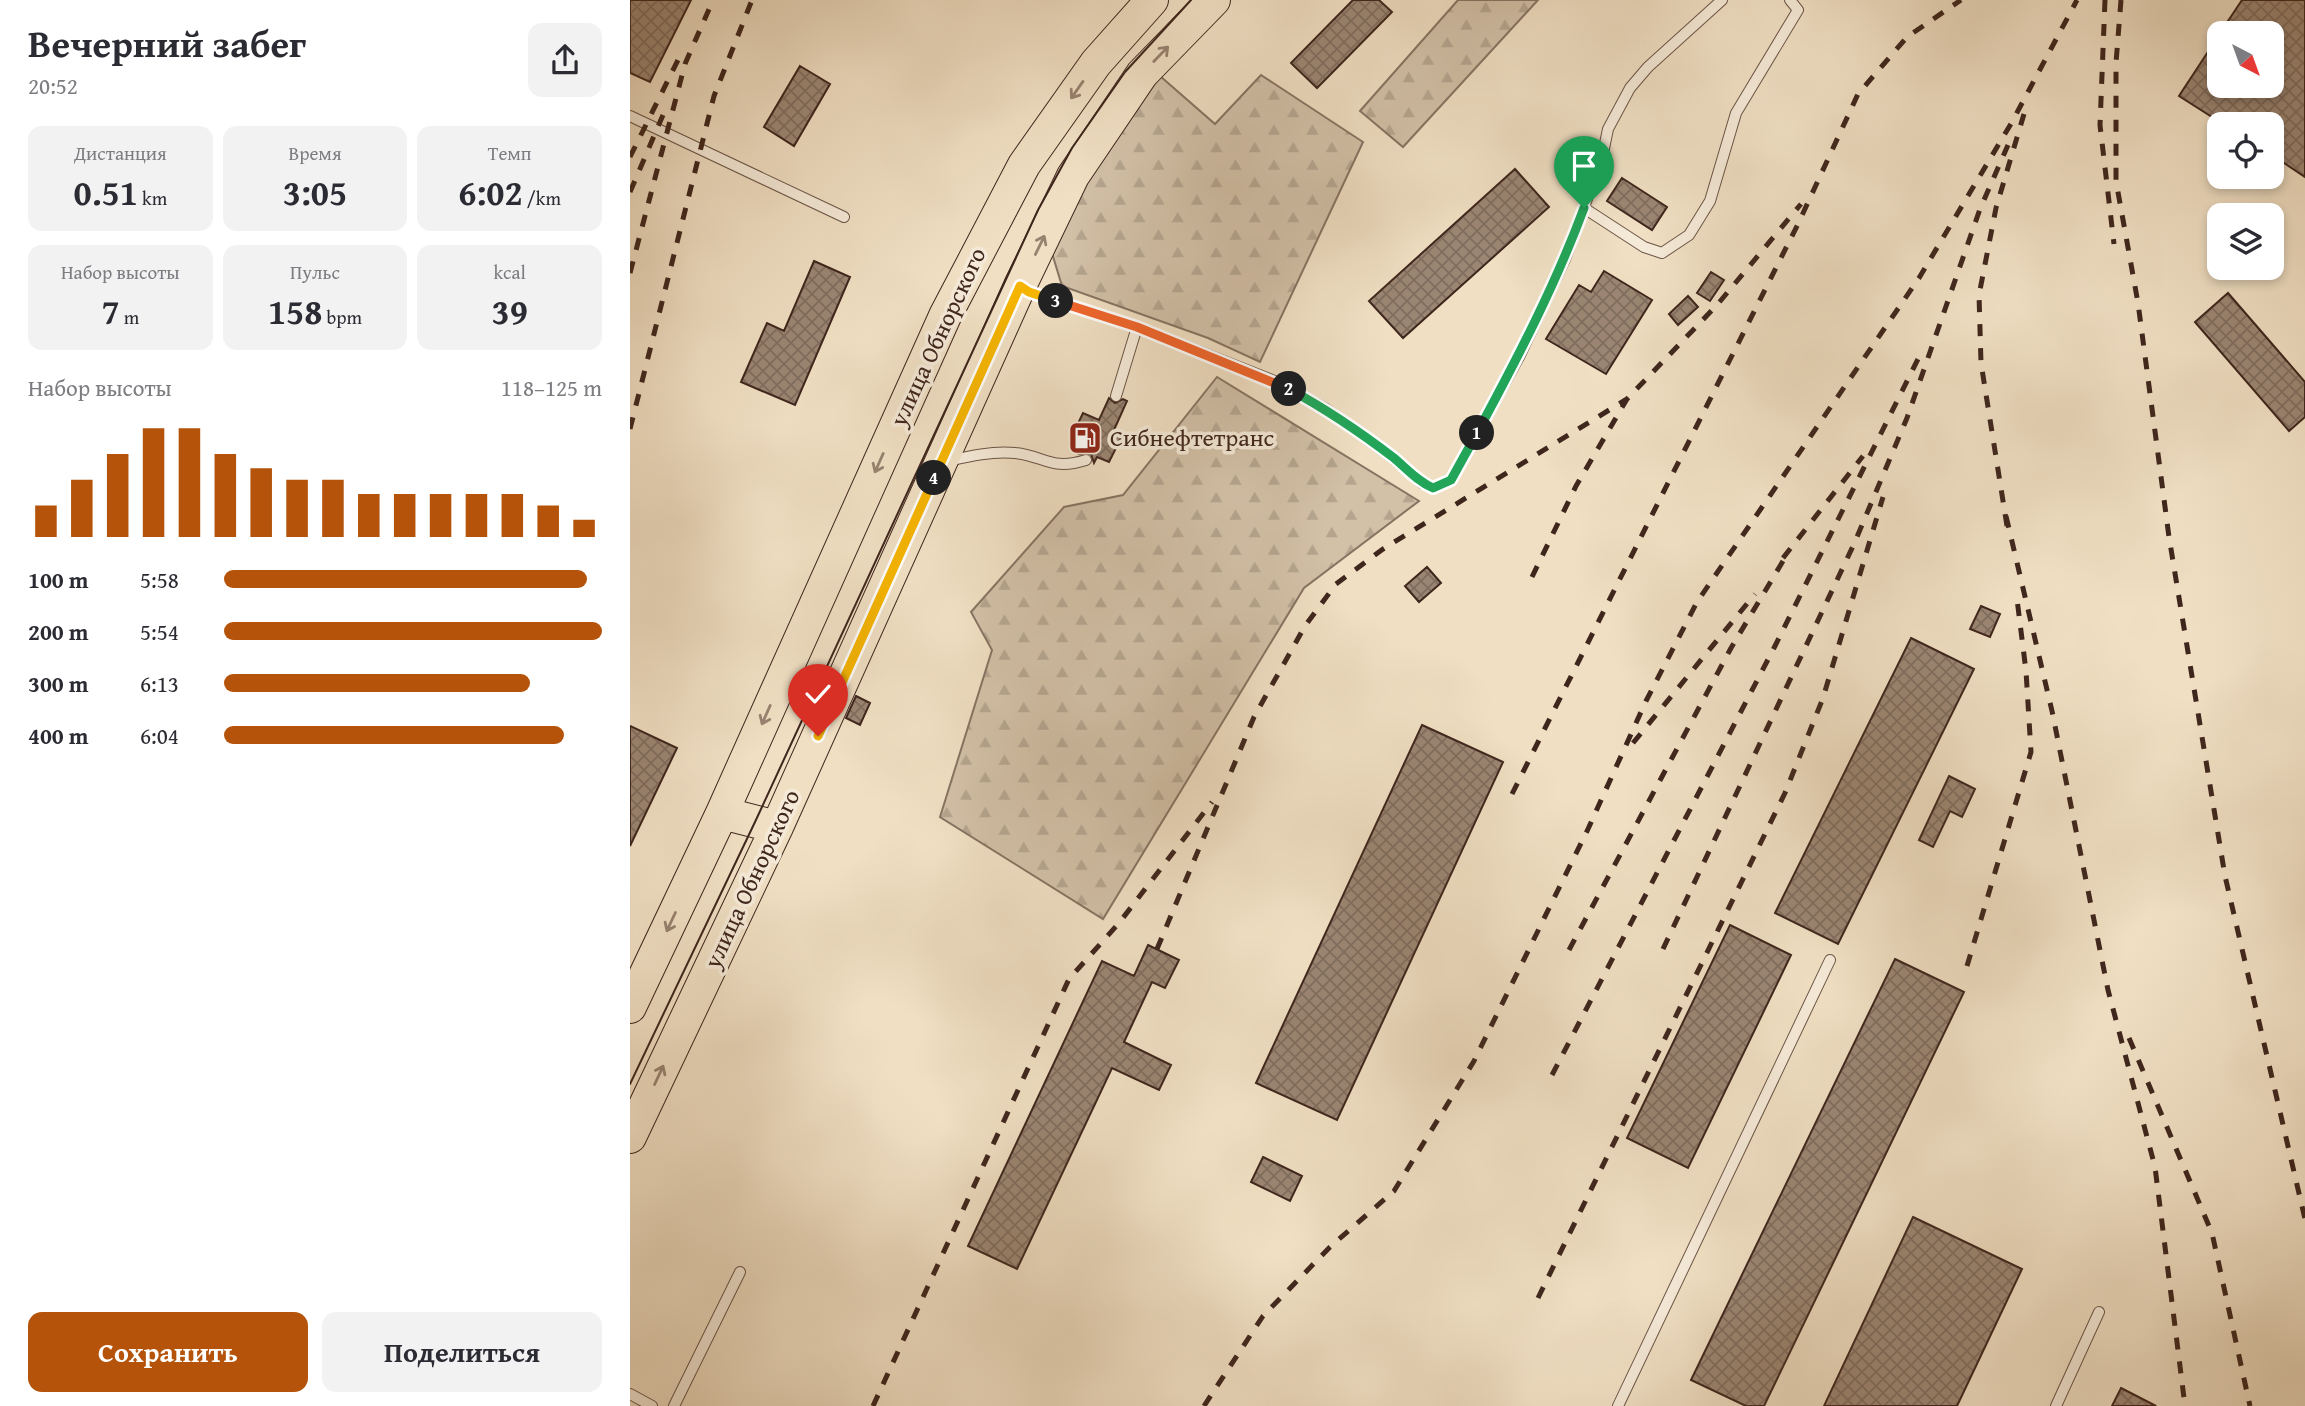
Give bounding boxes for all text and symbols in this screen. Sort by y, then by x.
text: Вечерний забег [28,15,306,71]
north arrow [2207,21,2284,98]
map controls [2207,21,2284,280]
button: share [528,23,602,97]
one-way arrow [1153,46,1170,63]
text: 20:52 [28,69,78,102]
one-way arrow [1070,80,1084,99]
button: locate [2207,112,2284,189]
pin [1554,136,1614,208]
text: Дистанция [74,139,167,167]
text: Время [288,139,342,167]
text: Темп [488,139,532,167]
icon: arrive [1565,147,1603,185]
text: 0.51 [74,167,138,218]
text: 3:05 [283,167,347,218]
text: 6:02 [458,167,523,218]
text: km [138,184,167,212]
text: /km [523,184,561,212]
button: layers [2207,203,2284,280]
one-way arrow [1033,235,1047,256]
street label: улица Обнорского [880,242,994,433]
text: Набор высоты [61,258,180,286]
text: Пульс [290,258,340,286]
text: kcal [493,258,526,286]
pin: 3 [1038,284,1074,318]
text: 7 [101,286,120,337]
text: 158 [268,286,322,337]
text: 39 [492,286,528,337]
text: 3 [1051,286,1060,314]
text: m [120,303,139,331]
text: bpm [322,303,362,331]
text: Набор высоты [28,371,172,404]
text: 118–125 m [501,371,602,404]
pin: 2 [1272,372,1306,406]
text: 2 [1284,374,1293,402]
pin: 1 [1460,416,1494,450]
text: 1 [1472,418,1481,446]
fuel station icon: Сибнефтетранс [1066,419,1104,457]
place label: Сибнефтетранс [1110,420,1275,455]
one-way arrow [872,452,885,473]
pin: 4 [916,461,952,496]
text: 4 [929,463,938,491]
text: 100 m [28,563,89,596]
text: 5:58 [140,563,179,596]
text: 200 m [28,615,89,648]
text: 5:54 [140,615,179,648]
pin [788,664,848,736]
text: 300 m [28,667,89,700]
text: 6:13 [140,667,179,700]
icon: check [799,675,837,713]
one-way arrow [759,704,772,726]
text: 400 m [28,719,89,752]
text: 6:04 [140,719,179,752]
street label: улица Обнорского [694,784,808,975]
one-way arrow [663,911,677,932]
one-way arrow [653,1065,666,1086]
button: Сохранить [28,1312,308,1392]
button: Поделиться [322,1312,602,1392]

